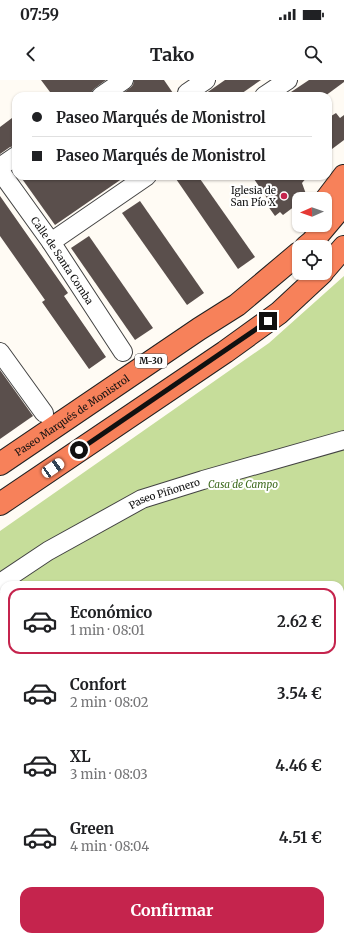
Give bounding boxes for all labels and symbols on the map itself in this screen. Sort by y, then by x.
place label: Iglesia de San Pío X [231,184,277,209]
marker: Iglesia de San Pío X [279,191,289,201]
north arrow [292,192,332,232]
street label: Calle de Santa Comba [28,214,96,307]
route end [259,312,277,330]
road number: M-30 [135,354,167,368]
street label: Paseo Marqués de Monistrol [12,372,132,459]
route start [70,441,88,459]
car [40,456,66,480]
street label: Paseo Piñonero [127,475,202,512]
park label: Casa de Campo [208,478,278,491]

